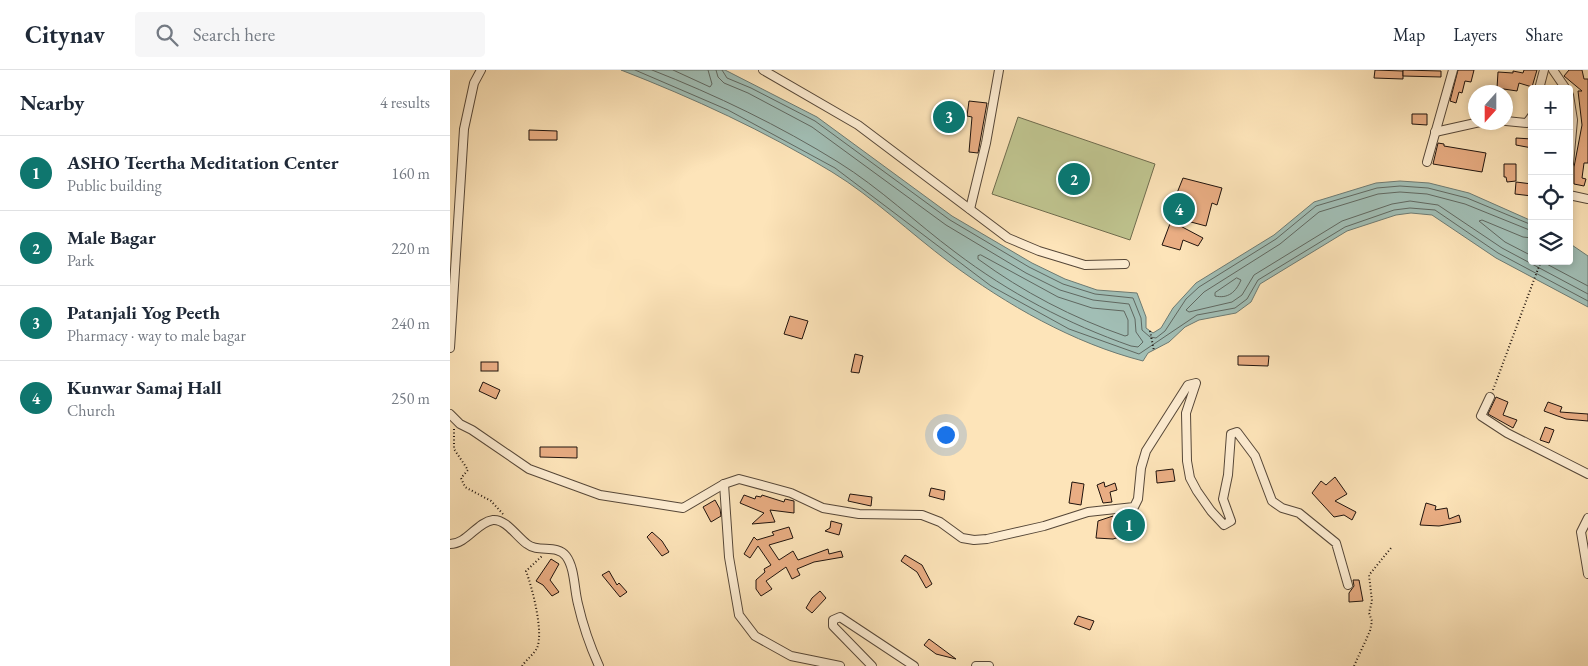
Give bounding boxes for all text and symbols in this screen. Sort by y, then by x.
search box [135,12,485,57]
text: Citynav [25,19,105,50]
icon: search [153,21,181,49]
text: Search here [193,22,275,47]
text: Map [1393,23,1425,46]
text: Layers [1453,23,1497,46]
text: Share [1525,23,1563,46]
north arrow [1468,85,1513,130]
map controls [1528,85,1573,265]
button: + [1528,85,1573,130]
text: Nearby [20,89,84,116]
text: 4 results [380,92,430,113]
pin: 3 [933,98,965,136]
button: − [1528,130,1573,175]
text: ASHO Teertha Meditation Center [67,150,339,175]
pin: 2 [1058,160,1090,198]
text: 1 [32,163,40,184]
text: 160 m [391,163,430,184]
text: Public building [67,175,162,196]
button: locate [1528,175,1573,220]
pin: 4 [1163,190,1195,228]
button: layers [1528,220,1573,265]
text: Male Bagar [67,225,156,250]
text: 2 [32,238,40,259]
text: 220 m [391,238,430,259]
text: Park [67,250,94,271]
text: Patanjali Yog Peeth [67,300,220,325]
text: 3 [32,313,40,334]
text: 240 m [391,313,430,334]
text: Pharmacy · way to male bagar [67,325,246,346]
text: Kunwar Samaj Hall [67,375,222,400]
text: 4 [32,388,40,409]
text: 250 m [391,388,430,409]
text: Church [67,400,115,421]
your location [933,422,959,448]
pin: 1 [1113,506,1145,544]

